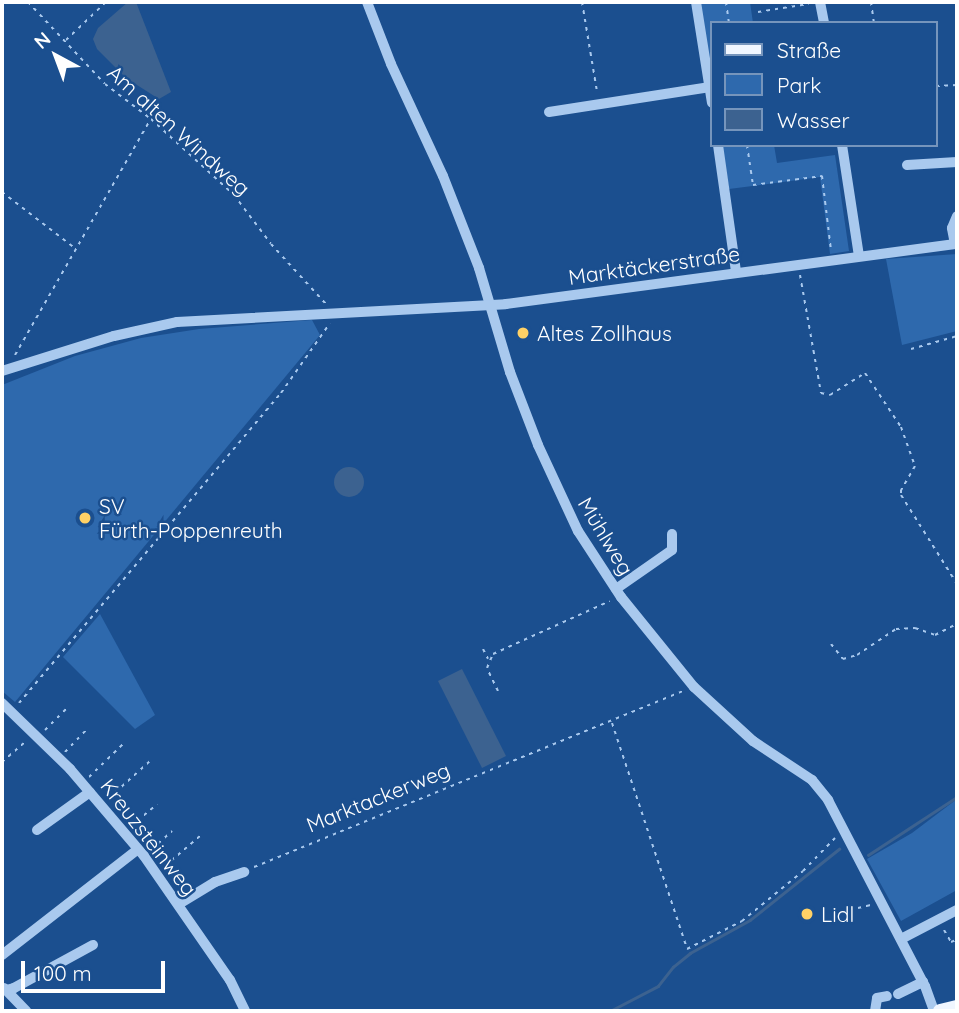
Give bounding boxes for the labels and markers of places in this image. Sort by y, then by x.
place label: Altes Zollhaus [537,320,672,346]
marker: Altes Zollhaus [515,325,531,341]
place label: SV Fürth-Poppenreuth [99,493,283,543]
marker: SV Fürth-Poppenreuth [77,510,93,526]
place label: Lidl [821,901,854,927]
marker: Lidl [799,906,815,922]

